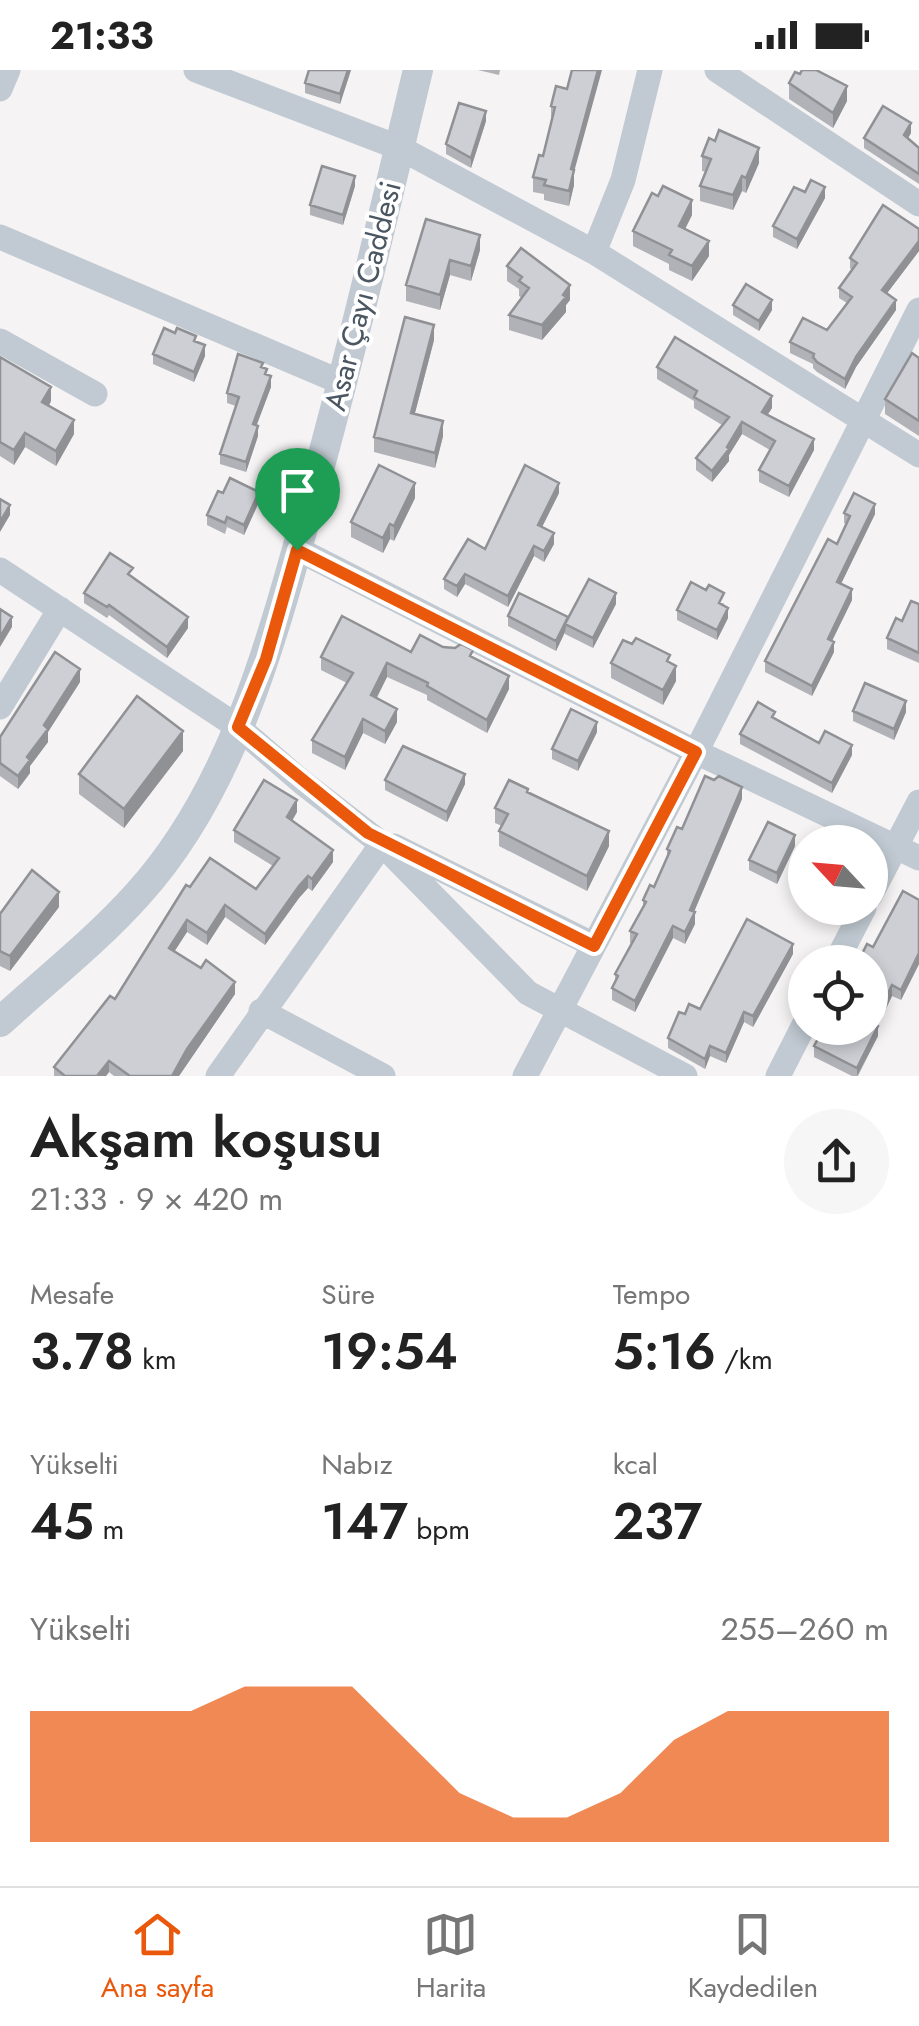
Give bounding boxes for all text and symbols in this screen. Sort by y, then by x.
text: 21:33 [50,8,154,63]
street label: Asar Çayı Caddesi [313,177,412,415]
pin [255,448,340,551]
icon: arrive [270,463,325,518]
north arrow [788,825,888,925]
map controls [788,825,888,1045]
button: locate [788,945,888,1045]
text: Akşam koşusu [30,1098,382,1178]
button: share [784,1109,889,1214]
text: 21:33 · 9 × 420 m [30,1176,283,1222]
text: Mesafe [30,1274,114,1315]
text: Süre [321,1274,375,1315]
text: Tempo [613,1274,690,1315]
text: 3.78 [30,1315,134,1388]
text: 19:54 [321,1315,458,1388]
text: 5:16 [613,1315,716,1388]
text: km [134,1339,176,1380]
text: /km [716,1339,773,1380]
text: Yükselti [30,1444,119,1485]
text: Nabız [321,1444,393,1485]
text: kcal [613,1444,658,1485]
text: 45 [30,1485,94,1558]
text: 147 [321,1485,408,1558]
text: 237 [613,1485,702,1558]
text: m [94,1509,124,1550]
text: bpm [408,1509,470,1550]
text: Yükselti [30,1606,132,1652]
text: 255–260 m [721,1606,889,1652]
tab: Ana sayfa [101,1907,214,2008]
tab: Harita [416,1907,486,2008]
tab: Kaydedilen [688,1907,818,2008]

